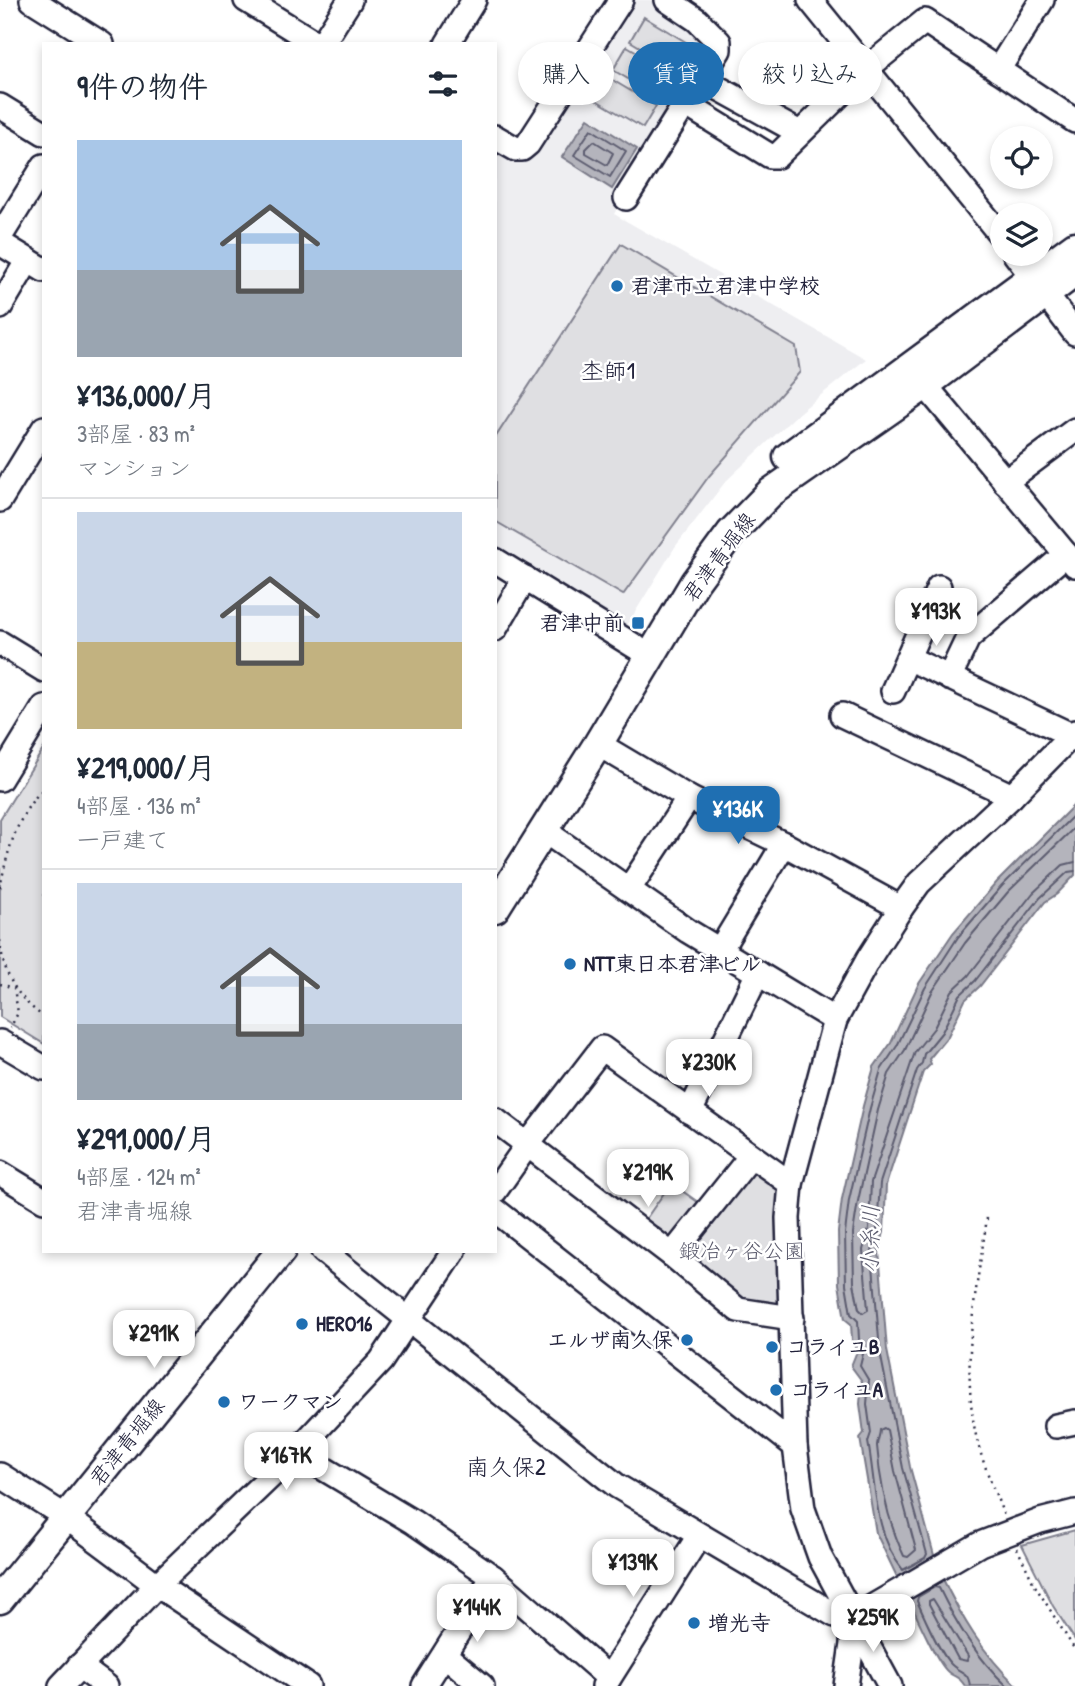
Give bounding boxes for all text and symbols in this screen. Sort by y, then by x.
chip: 購入 [518,42,614,105]
chip: 賃貸 [628,42,724,105]
chip: 絞り込み [738,42,882,105]
icon: filters [424,65,462,103]
text: 9件の物件 [77,66,208,106]
map controls [990,126,1053,266]
button: locate [990,126,1053,189]
icon: home [207,186,333,312]
button: layers [990,203,1053,266]
place label: 君津市立君津中学校 [631,271,820,300]
marker: 君津市立君津中学校 [609,278,625,294]
district label: 杢師1 [581,355,635,386]
text: ¥136,000/月 [77,375,216,415]
text: 3部屋 · 83 m² [77,418,195,449]
text: マンション [77,452,191,483]
street label: 君津青堀線 [675,506,762,607]
icon: home [207,558,333,684]
pin: ¥193K [887,588,985,648]
text: ¥193K [911,595,961,626]
place label: 君津中前 [540,608,624,637]
marker: 君津中前 [630,615,646,631]
text: ¥219,000/月 [77,747,216,787]
pin: ¥136K [689,786,787,846]
text: 4部屋 · 136 m² [77,790,201,821]
text: ¥136K [713,793,763,824]
text: 一戸建て [77,824,169,855]
icon: home [207,929,333,1055]
place label: NTT東日本君津ビル [584,949,761,978]
marker: NTT東日本君津ビル [562,956,578,972]
pin: ¥230K [660,1040,758,1099]
text: ¥230K [682,1046,736,1077]
text: ¥291,000/月 [77,1118,216,1158]
pin: ¥219K [599,1150,697,1209]
text: ¥219K [623,1156,673,1187]
text: 4部屋 · 124 m² [77,1161,201,1192]
text: 君津青堀線 [77,1195,192,1226]
water label: 小糸川 [853,1204,886,1274]
park label: 鍛冶ヶ谷公園 [679,1236,805,1265]
place label: HERO16 [316,1309,373,1338]
pin: ¥291K [105,1310,203,1370]
marker: HERO16 [294,1316,310,1332]
text: ¥291K [129,1317,179,1348]
place label: エルザ南久保 [547,1325,673,1354]
marker: エルザ南久保 [679,1332,695,1348]
place label: コライユB [786,1332,880,1361]
marker: コライユB [764,1339,780,1355]
place label: コライユA [790,1375,884,1404]
marker: コライユA [768,1382,784,1398]
place label: ワークマン [238,1387,343,1416]
street label: 君津青堀線 [82,1392,171,1492]
marker: ワークマン [216,1394,232,1410]
pin: ¥167K [237,1432,335,1492]
text: ¥167K [260,1439,312,1470]
district label: 南久保2 [466,1451,546,1482]
pin: ¥139K [584,1540,682,1599]
text: ¥139K [608,1546,658,1577]
pin: ¥144K [428,1584,526,1644]
text: ¥144K [453,1591,501,1622]
pin: ¥259K [824,1594,922,1654]
text: ¥259K [847,1601,899,1632]
place label: 増光寺 [708,1608,771,1637]
marker: 増光寺 [686,1615,702,1631]

